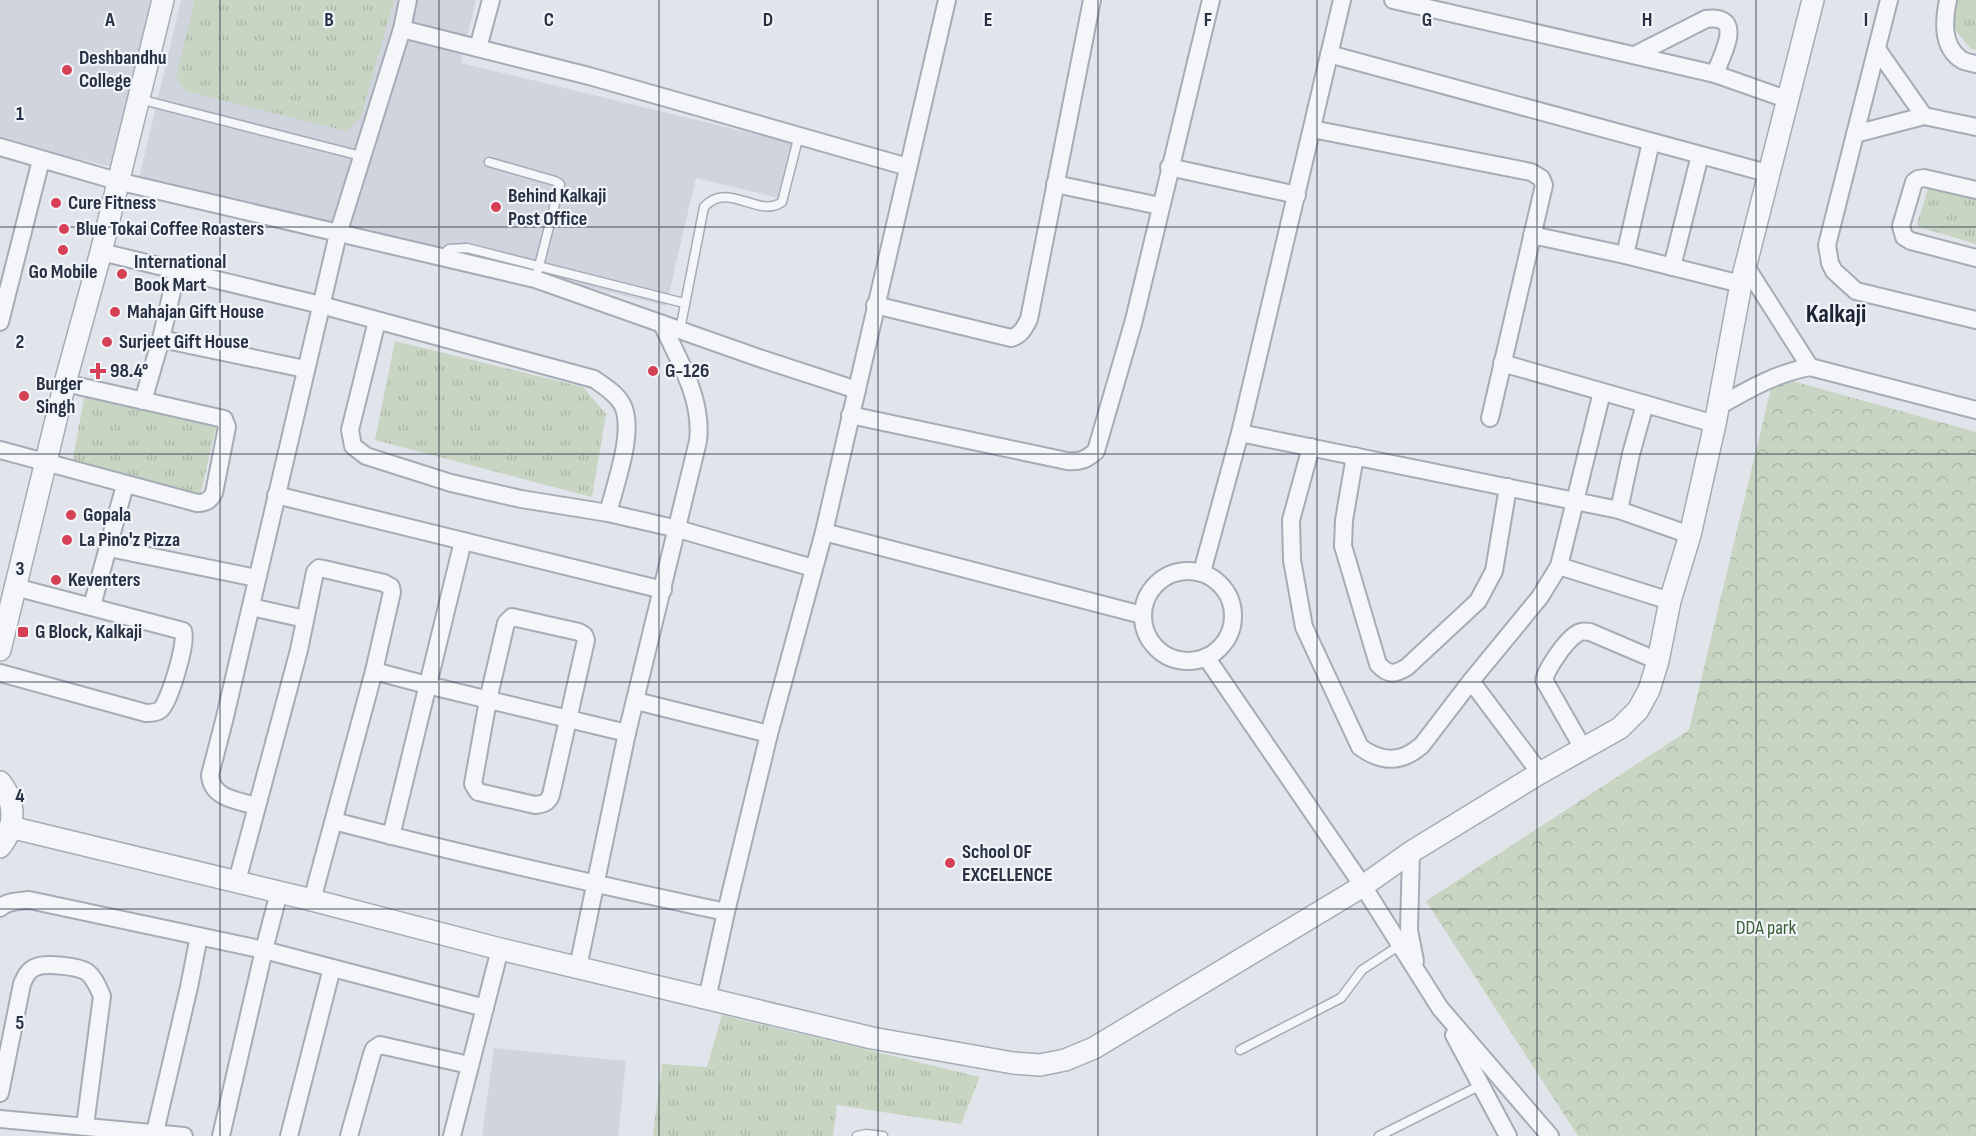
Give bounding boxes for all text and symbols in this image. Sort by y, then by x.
text: A [104,8,115,32]
text: B [324,8,334,32]
text: C [544,8,554,32]
text: D [763,8,773,32]
text: E [984,8,992,32]
text: F [1204,8,1212,32]
text: G [1422,8,1432,32]
text: H [1642,8,1652,32]
text: I [1864,8,1868,32]
place label: Deshbandhu College [79,46,167,93]
marker: Deshbandhu College [60,63,74,77]
text: 1 [16,102,24,126]
place label: Behind Kalkaji Post Office [508,184,606,231]
place label: Cure Fitness [68,191,157,215]
marker: Cure Fitness [49,196,63,210]
marker: Behind Kalkaji Post Office [489,200,503,214]
place label: Blue Tokai Coffee Roasters [76,217,264,241]
marker: Blue Tokai Coffee Roasters [57,222,71,236]
marker: Go Mobile [56,243,70,257]
place label: International Book Mart [134,250,226,297]
place label: Go Mobile [28,260,98,284]
marker: International Book Mart [115,267,129,281]
district label: Kalkaji [1806,299,1866,330]
place label: Mahajan Gift House [127,300,264,324]
marker: Mahajan Gift House [108,305,122,319]
text: 2 [16,330,24,354]
place label: Surjeet Gift House [119,330,249,354]
marker: Surjeet Gift House [100,335,114,349]
place label: 98.4° [110,359,148,383]
place label: G-126 [665,359,709,383]
marker: 98.4° [91,364,105,378]
marker: G-126 [646,364,660,378]
place label: Burger Singh [36,372,83,419]
marker: Burger Singh [17,389,31,403]
place label: Gopala [83,503,131,527]
marker: Gopala [64,508,78,522]
place label: La Pino'z Pizza [79,528,180,552]
marker: La Pino'z Pizza [60,533,74,547]
text: 3 [16,557,25,581]
place label: Keventers [68,568,141,592]
marker: Keventers [49,573,63,587]
place label: G Block, Kalkaji [35,620,142,644]
marker: G Block, Kalkaji [16,625,30,639]
text: 4 [15,784,25,808]
place label: School OF EXCELLENCE [962,840,1053,887]
marker: School OF EXCELLENCE [943,856,957,870]
park label: DDA park [1736,916,1797,940]
text: 5 [16,1011,25,1035]

